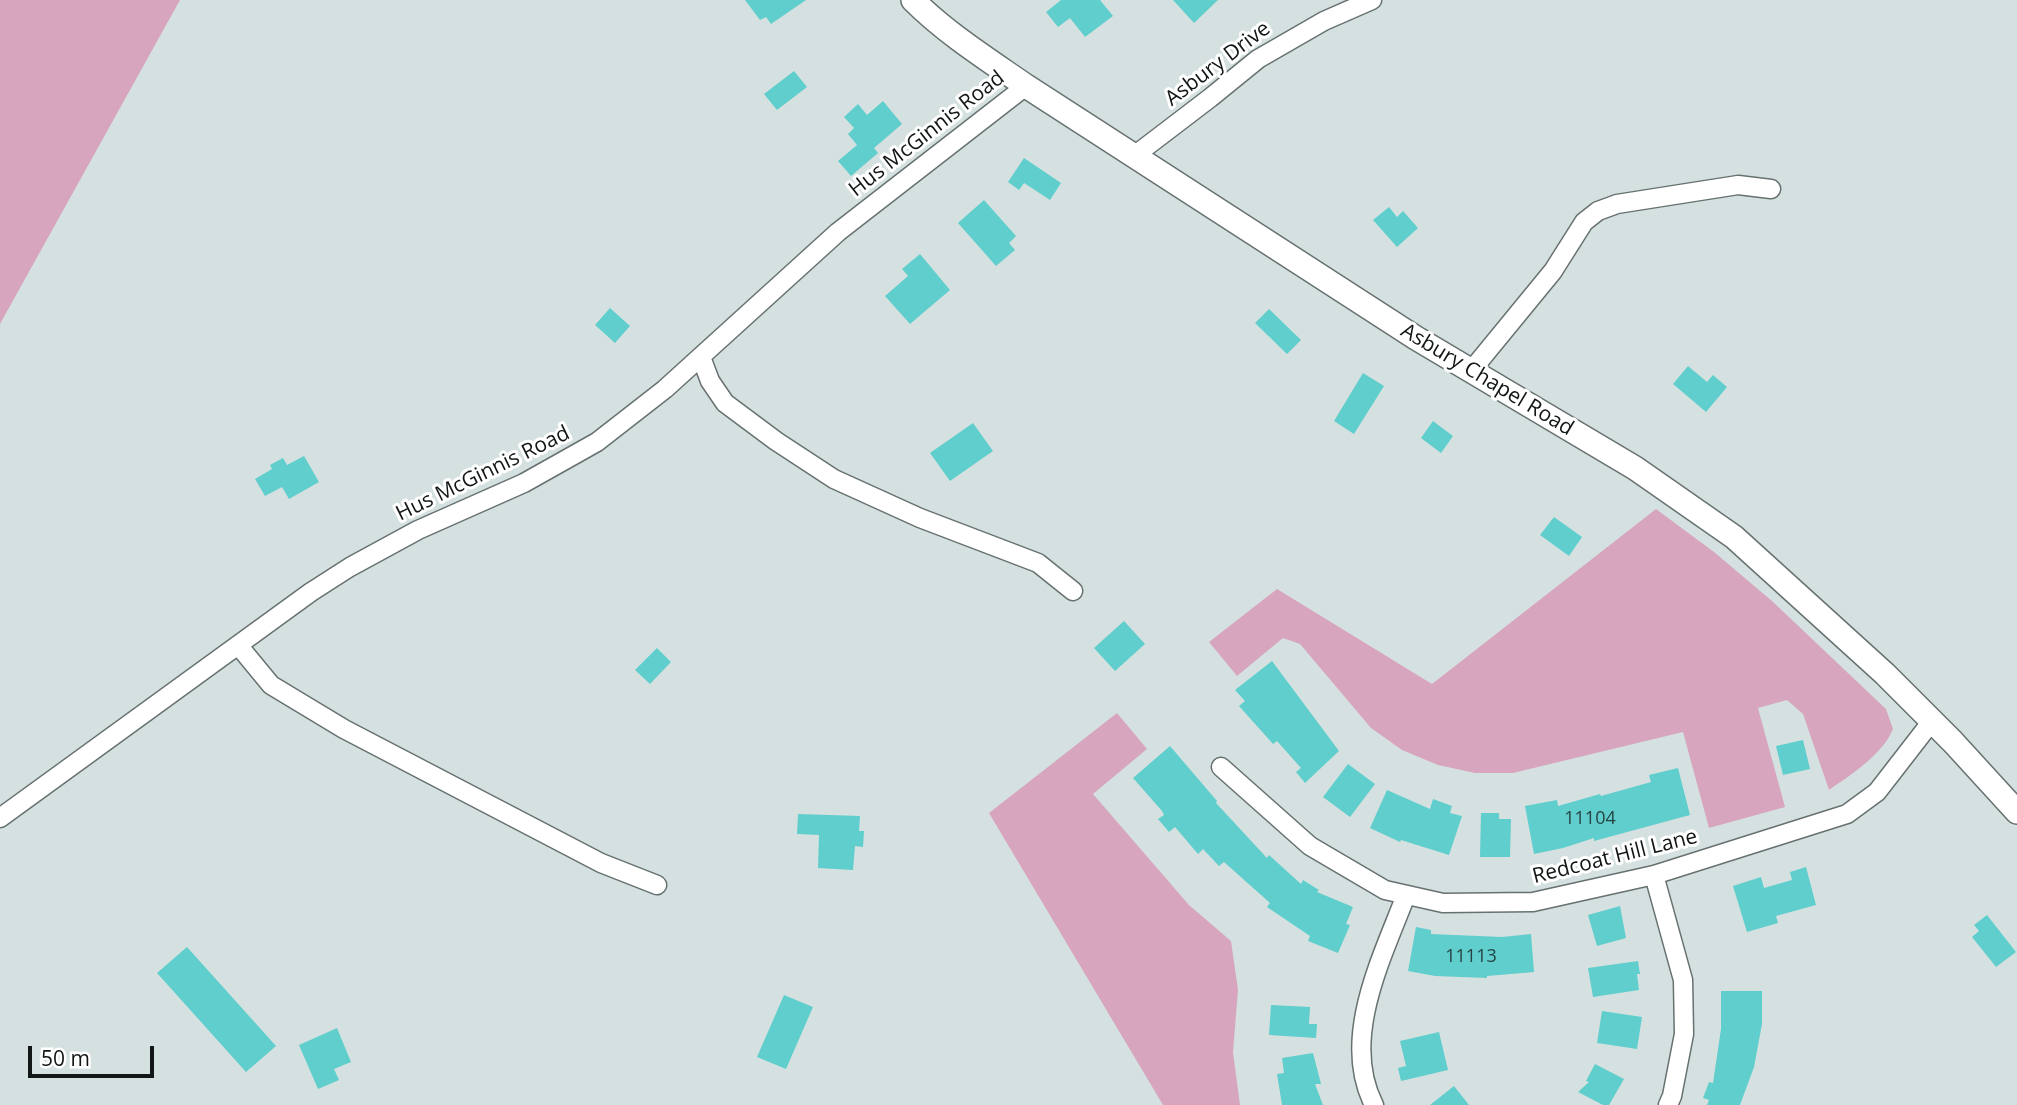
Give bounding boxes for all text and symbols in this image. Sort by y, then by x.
street label: Asbury Drive [1161,16,1275,112]
street label: Hus McGinnis Road [844,66,1010,202]
street label: Asbury Chapel Road [1396,319,1578,441]
street label: Hus McGinnis Road [392,421,574,527]
house number: 11104 [1564,808,1616,830]
street label: Redcoat Hill Lane [1530,824,1700,890]
house number: 11113 [1445,946,1497,968]
scale bar [32,1032,158,1076]
text: 50 m [41,1044,90,1072]

